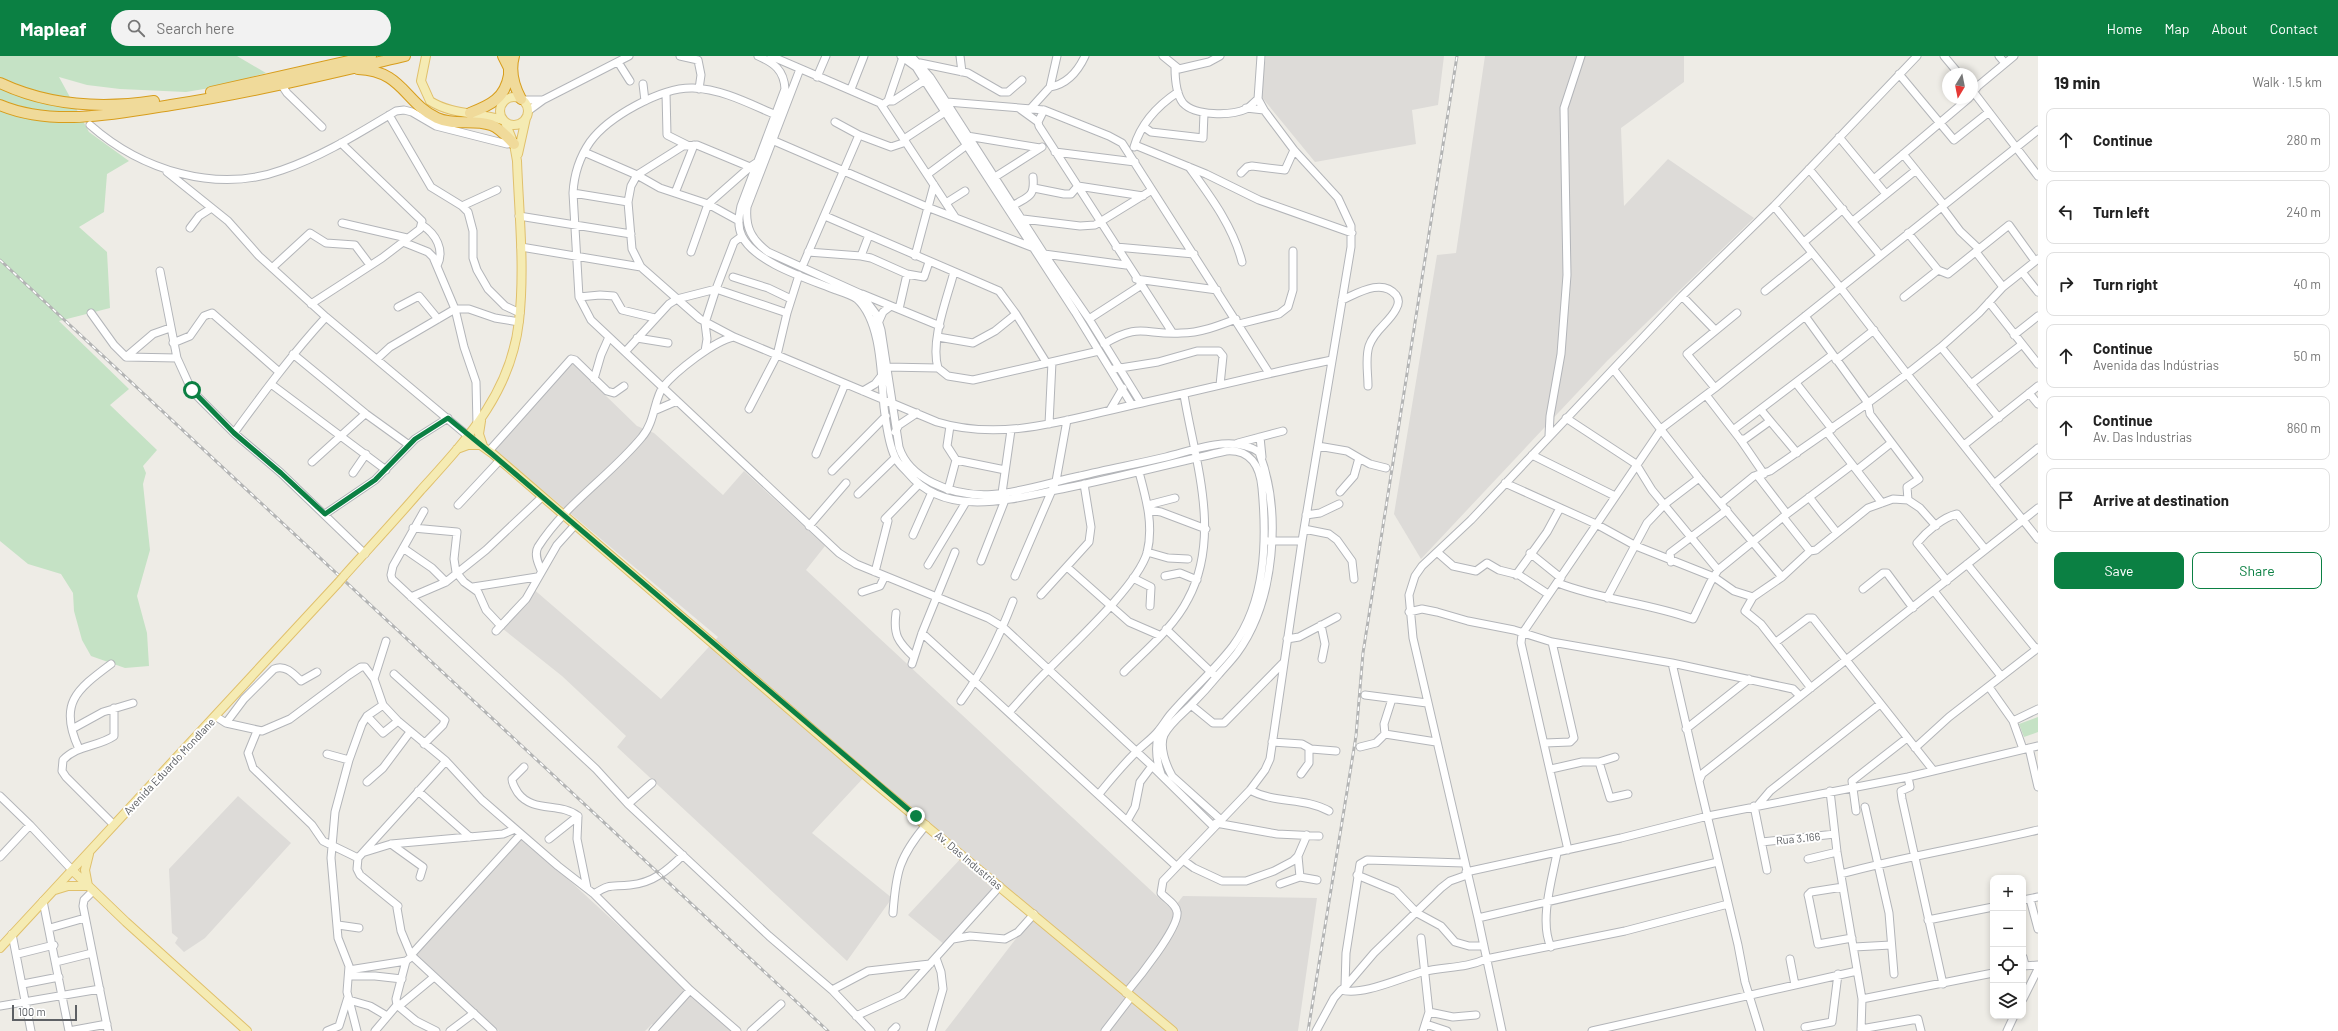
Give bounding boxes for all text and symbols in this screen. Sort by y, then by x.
search box [111,10,391,46]
text: Mapleaf [20,17,87,40]
icon: search [125,17,147,39]
text: Search here [157,19,235,37]
text: Home [2107,20,2143,37]
text: Map [2165,20,2189,37]
text: About [2211,20,2248,37]
text: Contact [2270,20,2318,37]
north arrow [1942,68,1978,104]
text: 19 min [2054,72,2100,92]
text: Walk · 1.5 km [2252,74,2322,90]
icon: ahead [2055,129,2077,151]
text: Continue [2093,131,2153,149]
text: 280 m [2287,132,2321,148]
icon: left [2055,201,2077,223]
text: Turn left [2093,203,2149,221]
text: 240 m [2286,204,2321,220]
icon: right [2055,273,2077,295]
text: Turn right [2093,275,2158,293]
text: 40 m [2293,276,2321,292]
text: Continue [2093,339,2153,357]
icon: ahead [2055,345,2077,367]
text: 50 m [2294,348,2321,364]
text: Avenida das Indústrias [2093,357,2219,373]
route start [183,381,201,399]
text: Continue [2093,411,2153,429]
icon: ahead [2055,417,2077,439]
text: 860 m [2287,420,2321,436]
text: Av. Das Industrias [2093,429,2192,445]
icon: arrive [2055,489,2077,511]
text: Arrive at destination [2093,491,2229,509]
button: Save [2054,552,2184,589]
button: Share [2192,552,2322,589]
street label: Avenida Eduardo Mondlane [121,715,217,817]
route end [907,807,925,825]
street label: Av. Das Industrias [933,828,1005,892]
street label: Rua 3.166 [1775,829,1821,847]
map controls [1990,875,2026,1019]
button: + [1990,875,2026,911]
button: − [1990,911,2026,947]
button: locate [1990,947,2026,983]
button: layers [1990,983,2026,1019]
scale bar [12,1003,77,1022]
text: 100 m [18,1005,46,1018]

